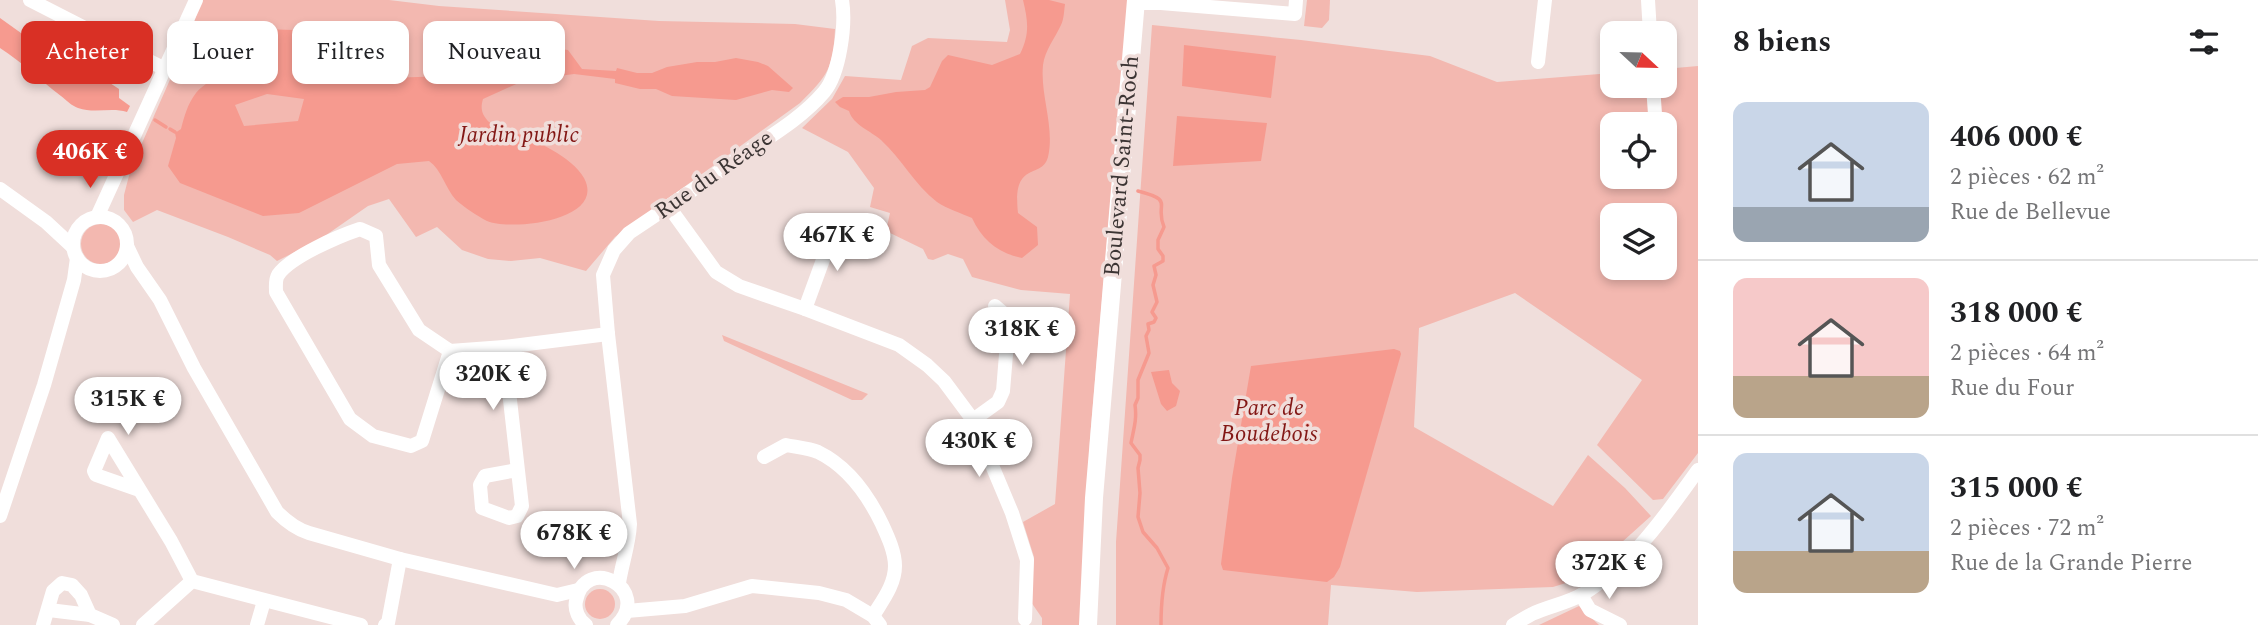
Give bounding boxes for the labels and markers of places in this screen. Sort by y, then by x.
pin: 406K € [33,130,147,190]
pin: 467K € [780,214,894,273]
pin: 318K € [965,308,1079,367]
pin: 320K € [436,352,550,412]
pin: 315K € [71,378,185,437]
pin: 430K € [922,420,1036,479]
pin: 678K € [517,512,631,571]
pin: 372K € [1552,542,1666,601]

